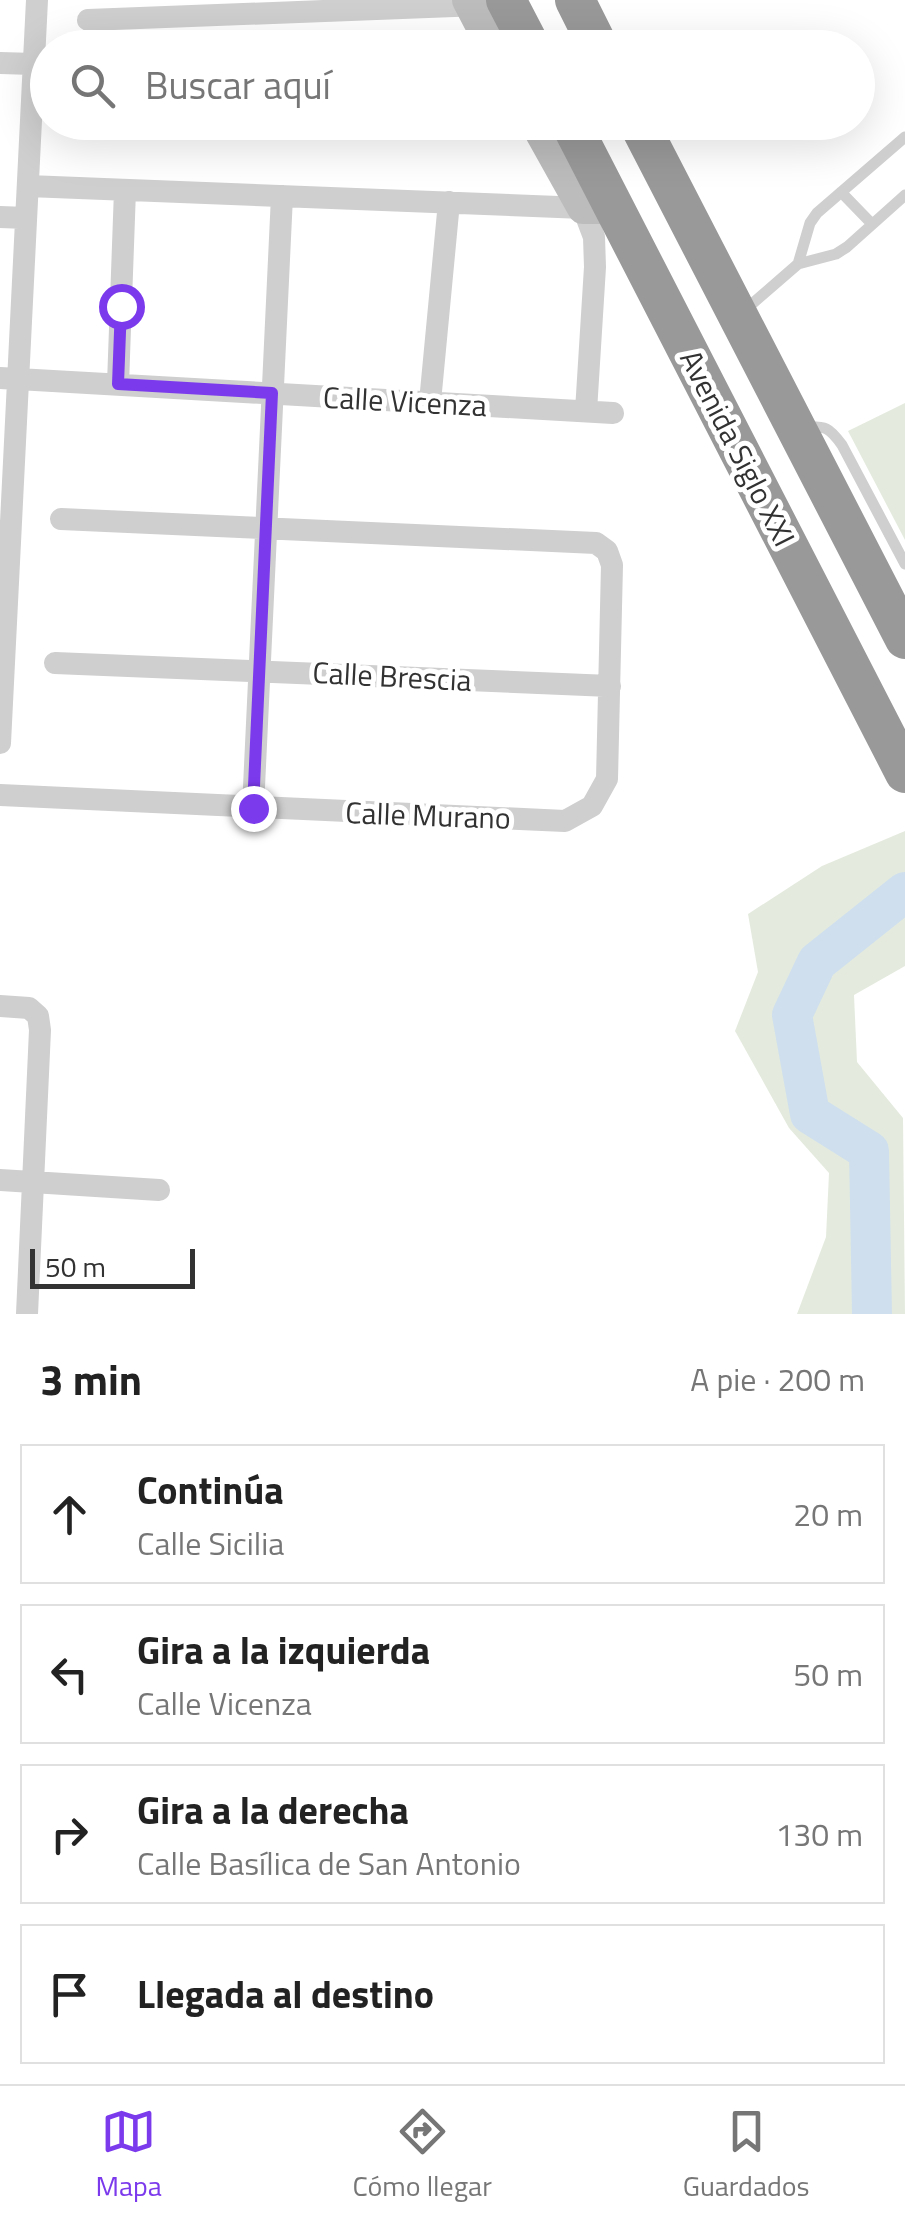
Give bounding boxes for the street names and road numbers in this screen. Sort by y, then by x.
street label: Avenida Siglo XXI [669,342,807,554]
street label: Calle Vicenza [322,374,488,428]
street label: Calle Brescia [311,649,473,703]
street label: Calle Murano [345,789,511,841]

